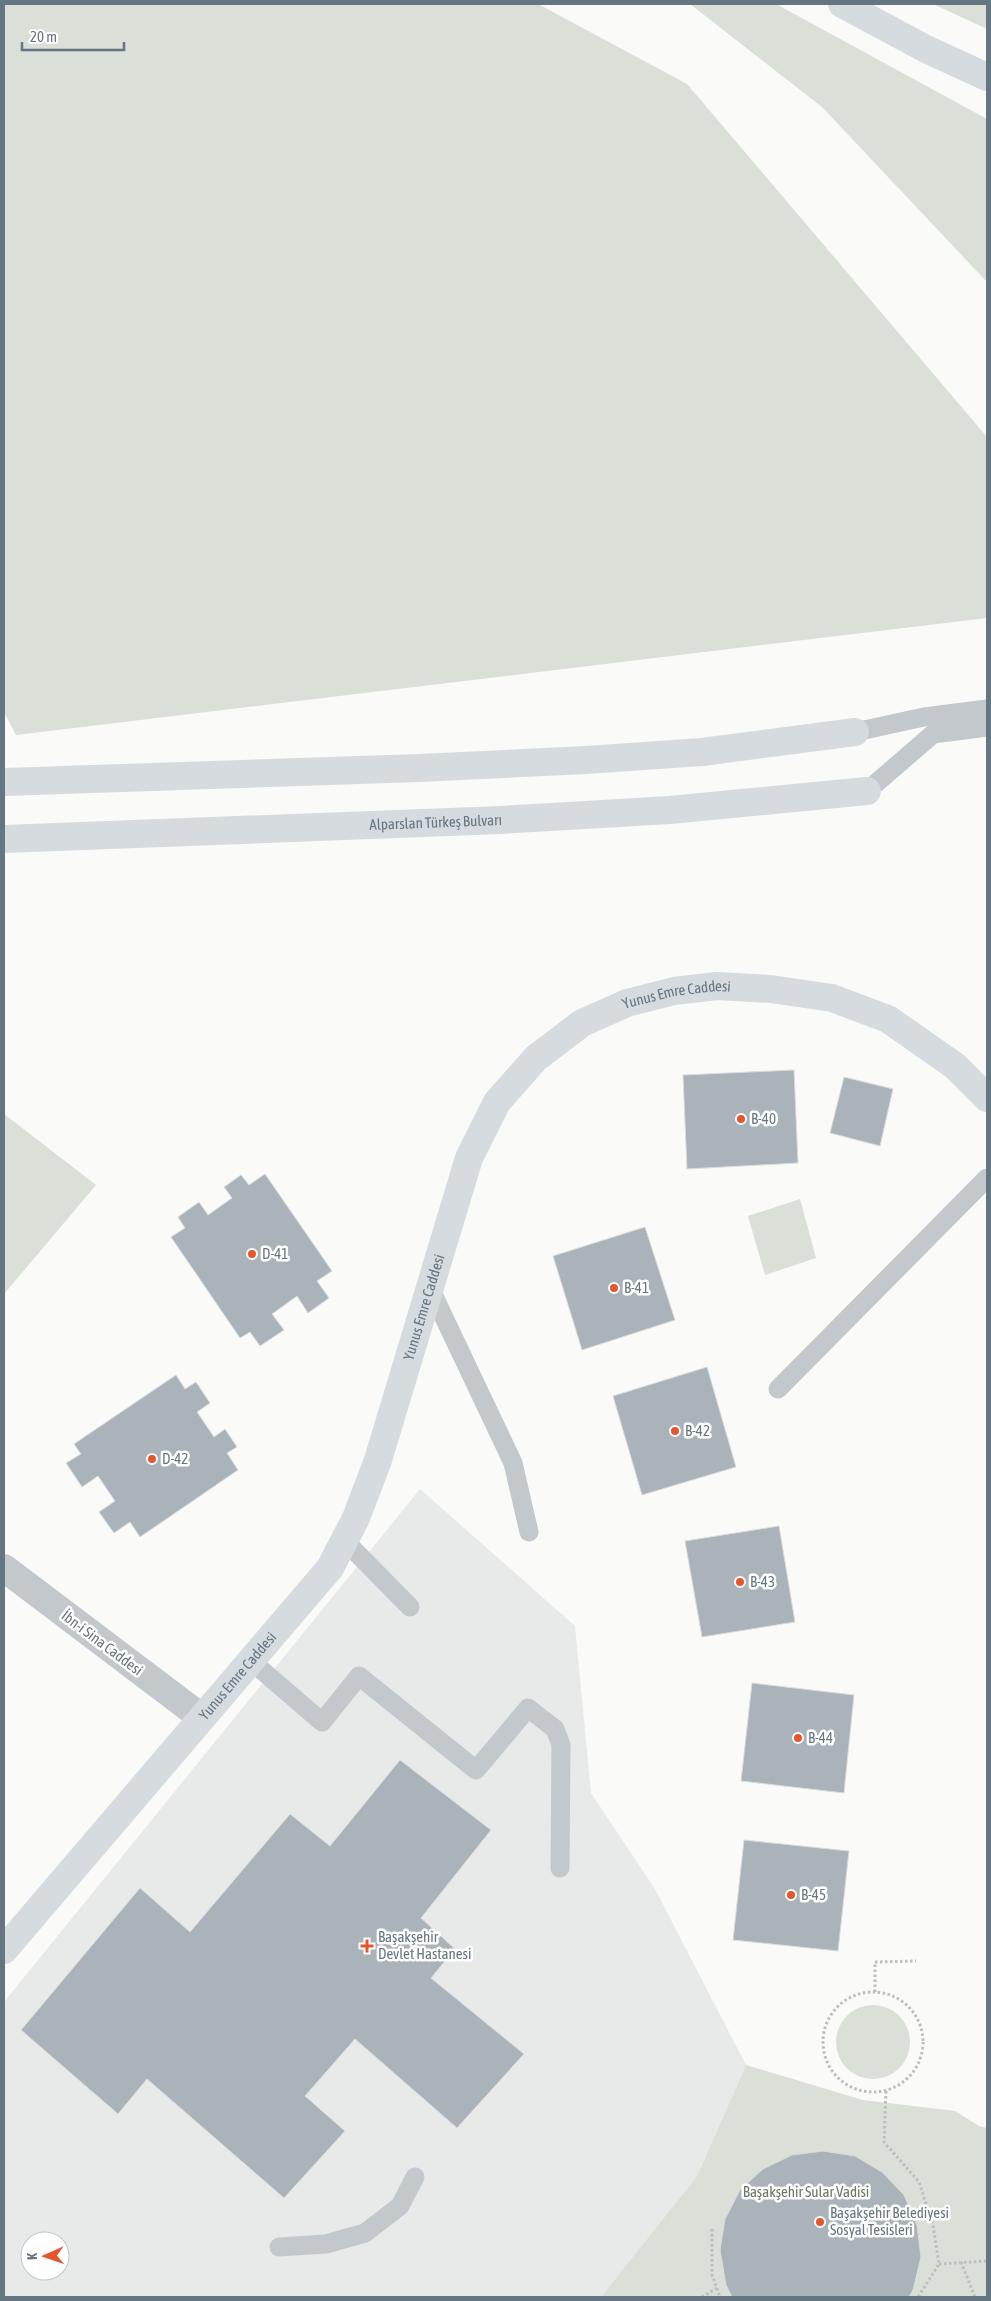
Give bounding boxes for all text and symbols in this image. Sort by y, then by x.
scale bar [22,20,125,52]
text: 20 m [30,28,57,45]
street label: Alparslan Türkeş Bulvarı [369,811,502,833]
street label: Yunus Emre Caddesi [619,977,731,1012]
place label: B-40 [751,1110,776,1127]
marker: B-40 [735,1113,747,1125]
place label: D-41 [262,1245,288,1262]
marker: D-41 [246,1248,258,1260]
street label: Yunus Emre Caddesi [400,1252,448,1362]
place label: B-41 [624,1279,649,1296]
marker: B-41 [608,1282,620,1294]
place label: B-42 [685,1422,710,1439]
marker: B-42 [669,1425,681,1437]
place label: D-42 [162,1450,188,1467]
marker: D-42 [146,1453,158,1465]
place label: B-43 [750,1573,775,1590]
marker: B-43 [734,1576,746,1588]
street label: İbn-i Sina Caddesi [58,1607,146,1679]
street label: Yunus Emre Caddesi [195,1629,279,1723]
place label: B-44 [808,1729,833,1746]
marker: B-44 [792,1732,804,1744]
place label: B-45 [801,1886,826,1903]
marker: B-45 [785,1889,797,1901]
place label: Başakşehir Devlet Hastanesi [378,1928,471,1962]
marker: Başakşehir Devlet Hastanesi [360,1939,374,1953]
park label: Başakşehir Sular Vadisi [743,2183,869,2200]
place label: Başakşehir Belediyesi Sosyal Tesisleri [830,2204,949,2238]
marker: Başakşehir Belediyesi Sosyal Tesisleri [814,2216,826,2228]
north arrow [20,2231,70,2281]
text: K [24,2253,40,2260]

